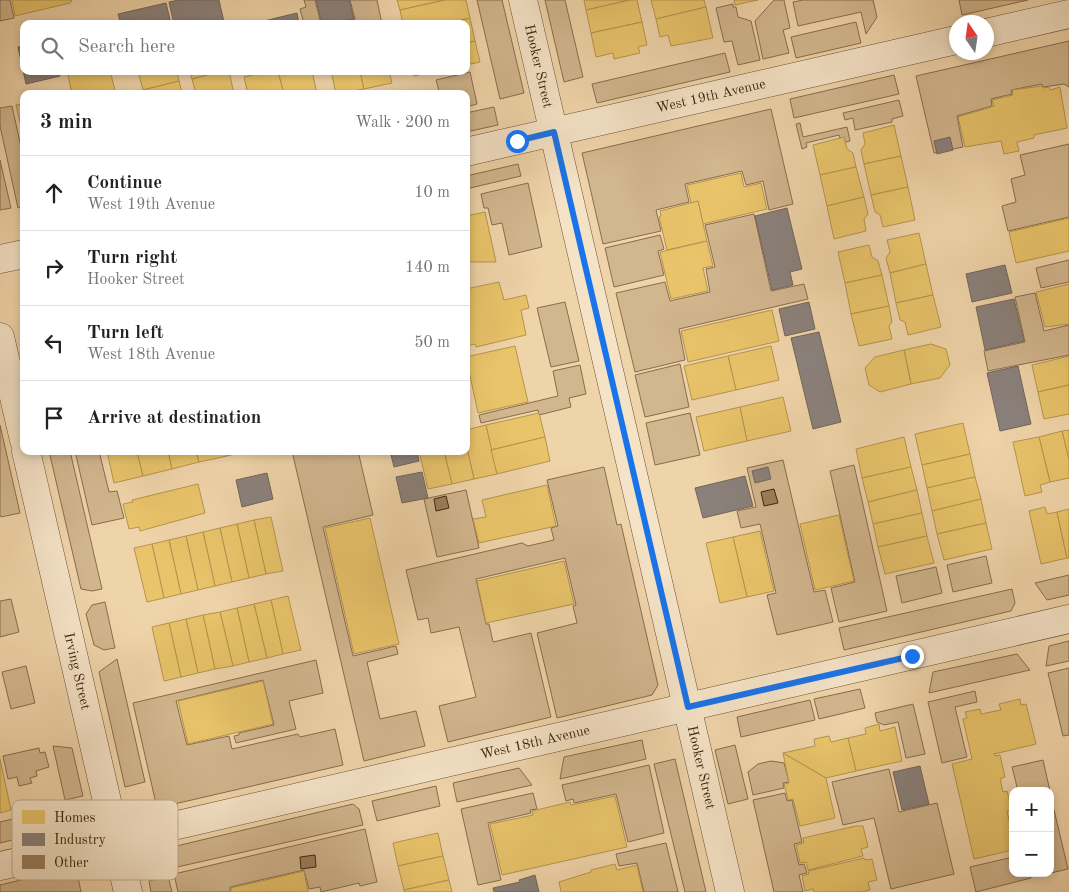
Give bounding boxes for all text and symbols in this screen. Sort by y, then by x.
north arrow [949,15,994,60]
search box [20,20,470,75]
street label: Hooker Street [522,23,555,110]
icon: search [38,34,66,62]
text: Search here [78,38,175,57]
street label: West 19th Avenue [654,77,767,115]
text: 3 min [40,112,93,133]
text: Walk · 200 m [355,115,450,131]
route start [506,130,529,153]
text: Continue [87,174,162,193]
icon: ahead [40,179,68,207]
text: 10 m [414,185,450,201]
text: West 19th Avenue [87,197,215,213]
text: Turn right [87,249,177,268]
icon: right [40,254,68,282]
text: 140 m [405,260,450,276]
text: Hooker Street [87,272,185,288]
text: Turn left [87,324,164,343]
icon: left [40,329,68,357]
text: 50 m [414,335,450,351]
text: West 18th Avenue [87,347,215,363]
icon: arrive [40,404,68,432]
text: Arrive at destination [87,409,261,428]
street label: Irving Street [61,631,93,711]
route end [901,645,924,668]
street label: West 18th Avenue [479,723,591,762]
street label: Hooker Street [685,724,718,811]
map controls [1009,787,1054,877]
button: + [1009,787,1054,832]
legend [12,800,178,880]
text: Homes [54,811,96,825]
button: − [1009,832,1054,877]
text: Industry [54,833,107,847]
text: Other [54,856,89,870]

